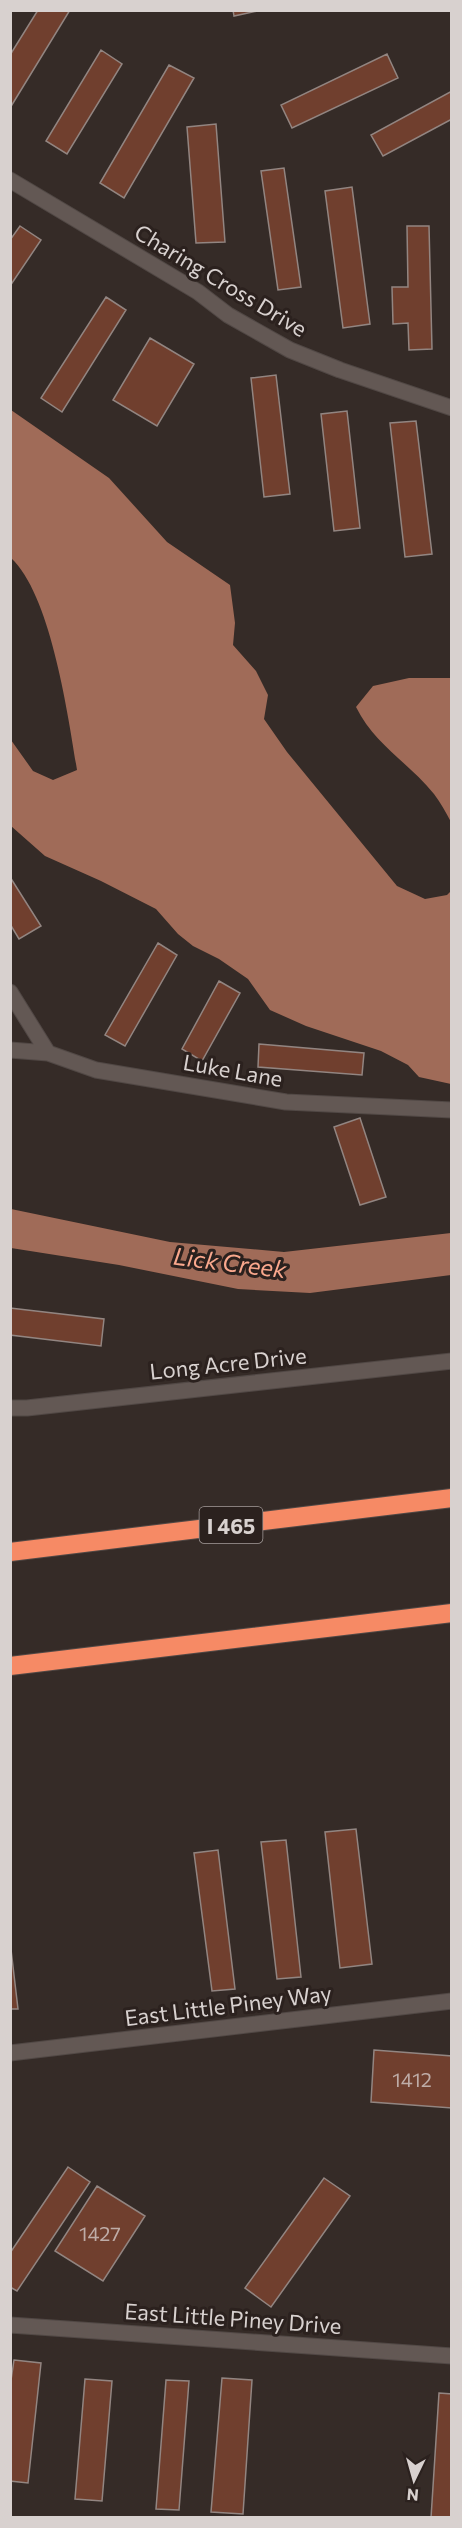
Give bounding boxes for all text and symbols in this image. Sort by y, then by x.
street label: Charing Cross Drive [130,218,312,342]
street label: Luke Lane [181,1048,285,1092]
water label: Lick Creek [172,1241,289,1283]
street label: Long Acre Drive [148,1341,308,1385]
road number: I 465 [200,1507,262,1543]
street label: East Little Piney Way [123,1979,333,2031]
house number: 1412 [392,2067,432,2091]
house number: 1427 [79,2221,121,2245]
street label: East Little Piney Drive [124,2297,342,2339]
north arrow [384,2450,444,2510]
text: N [406,2485,419,2505]

